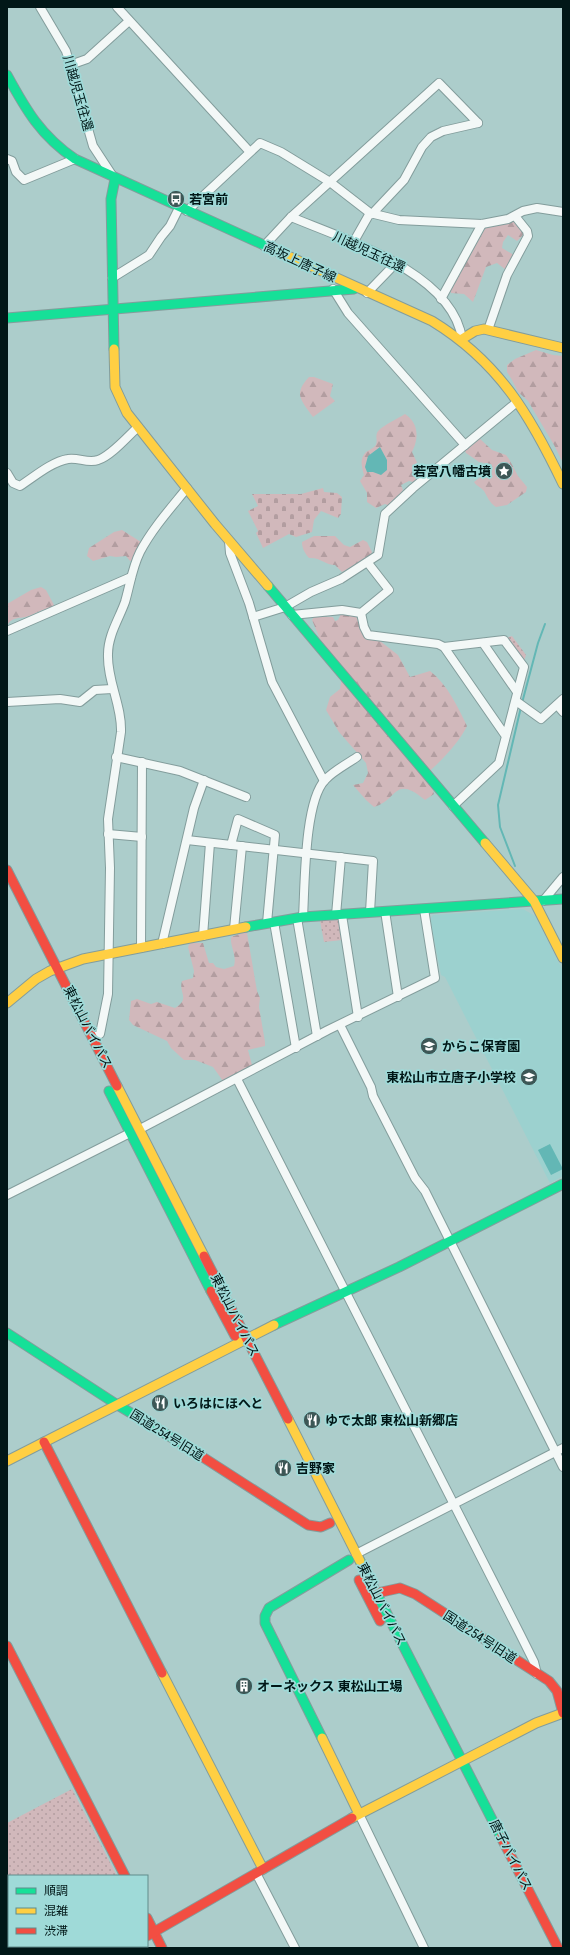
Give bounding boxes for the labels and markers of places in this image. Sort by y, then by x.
bus stop icon: 若宮前 [166,189,186,209]
place label: 若宮前 [189,192,228,207]
place icon: 若宮八幡古墳 [494,461,514,481]
place label: 若宮八幡古墳 [413,464,491,479]
school or university icon: からこ保育園 [419,1036,439,1056]
place label: からこ保育園 [442,1039,520,1054]
school or university icon: 東松山市立唐子小学校 [519,1067,539,1087]
place label: 東松山市立唐子小学校 [386,1070,516,1085]
restaurant icon: いろはにほへと [150,1393,170,1413]
place label: いろはにほへと [173,1396,263,1411]
restaurant icon: ゆで太郎 東松山新郷店 [302,1410,322,1430]
place label: ゆで太郎 東松山新郷店 [325,1413,458,1428]
restaurant icon: 吉野家 [273,1458,293,1478]
place label: 吉野家 [296,1461,335,1476]
building icon: オーネックス 東松山工場 [234,1676,254,1696]
place label: オーネックス 東松山工場 [257,1679,403,1694]

